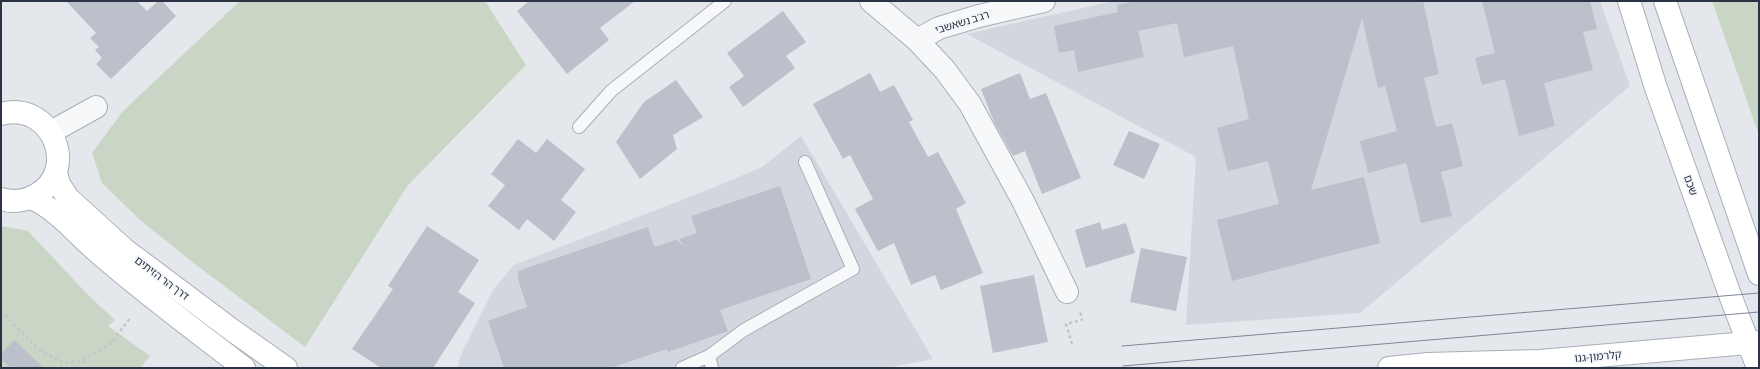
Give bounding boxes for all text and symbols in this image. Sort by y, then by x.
street label: רג'ב נשאשבי [934,9,991,36]
street label: שכם [1682,173,1699,197]
street label: דרך הר הזיתים [133,255,191,302]
street label: קלרמון-גנו [1574,349,1622,364]

